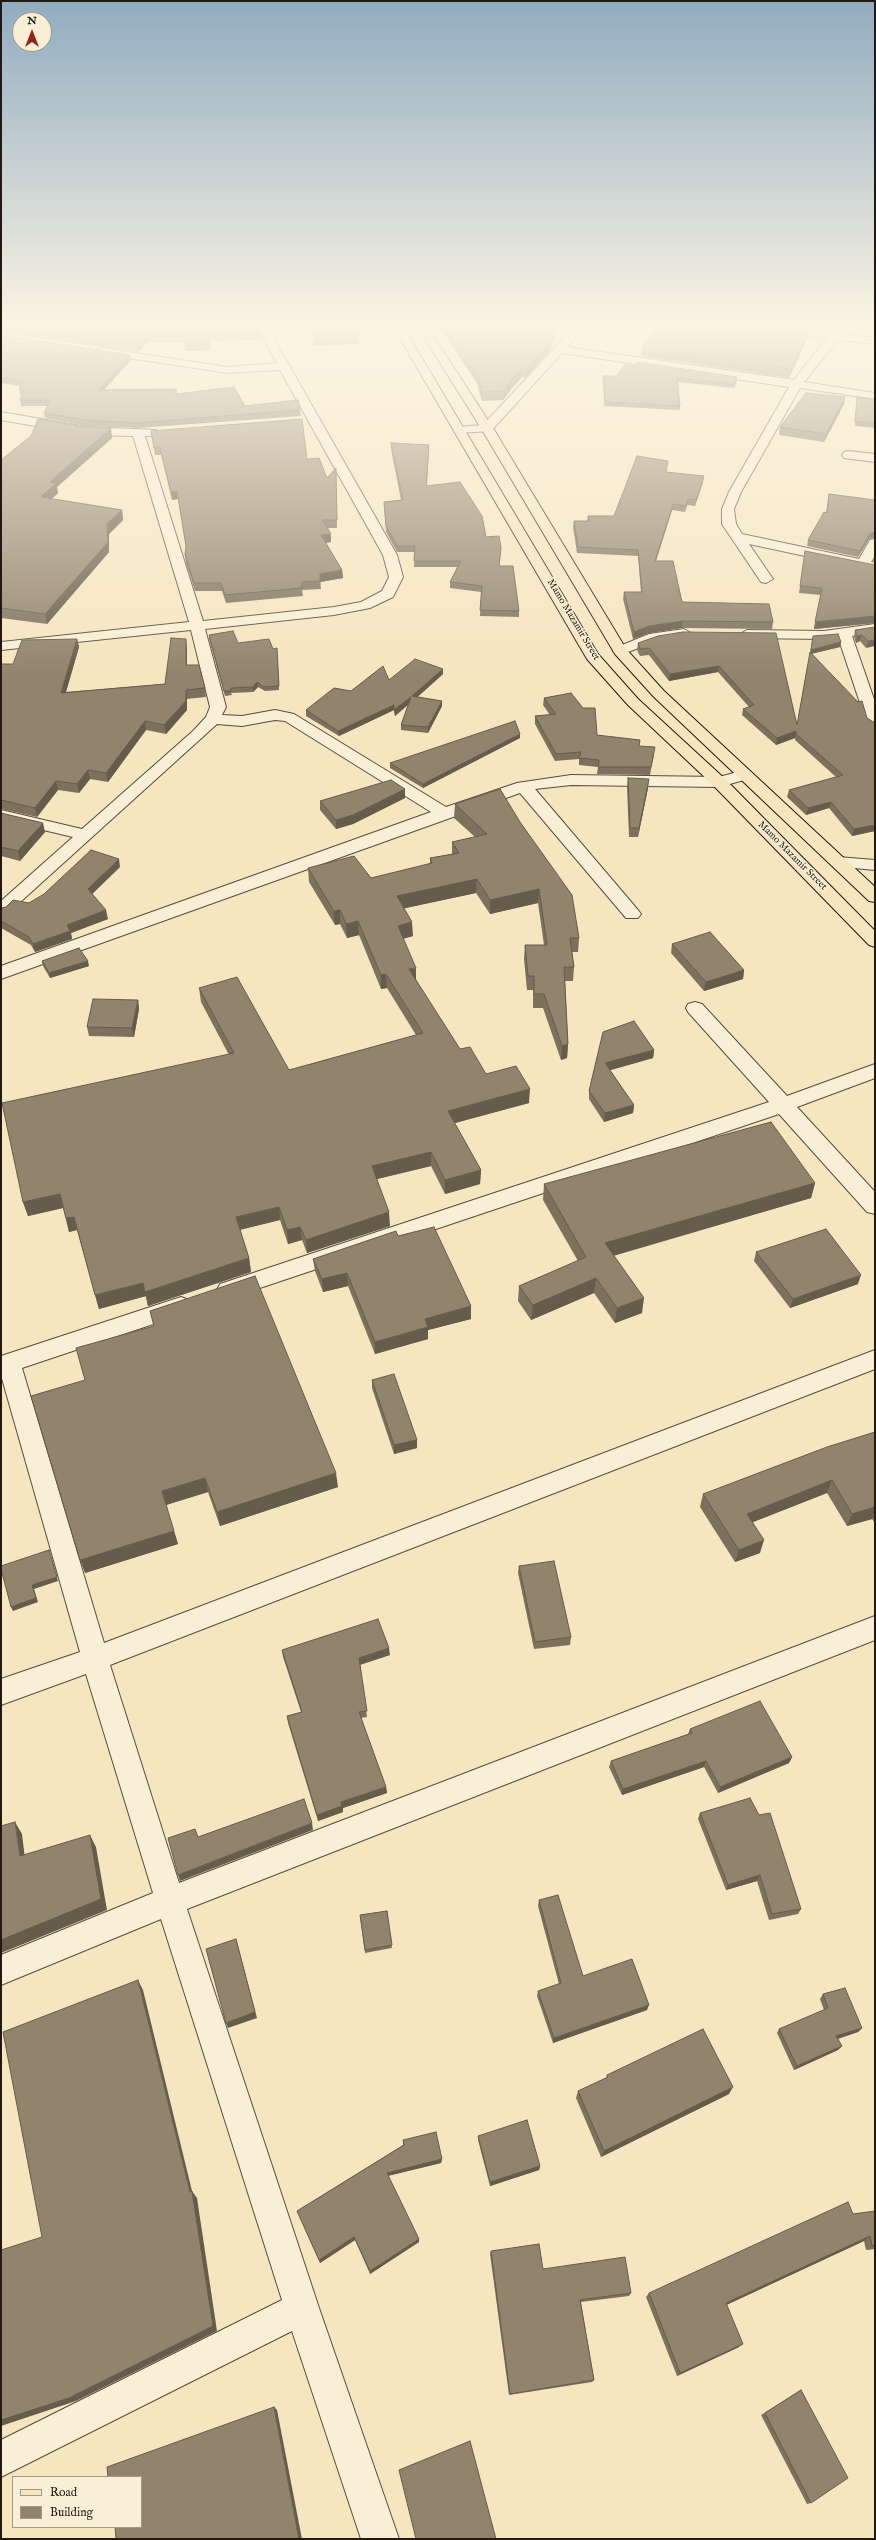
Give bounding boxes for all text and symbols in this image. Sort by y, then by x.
north arrow [12,12,52,52]
text: N [27,14,37,28]
street label: Mamo Mazamir Street [544,577,602,663]
street label: Mamo Mazamir Street [755,819,829,893]
legend [12,2476,142,2528]
text: Road [50,2485,77,2500]
text: Building [50,2505,93,2520]

